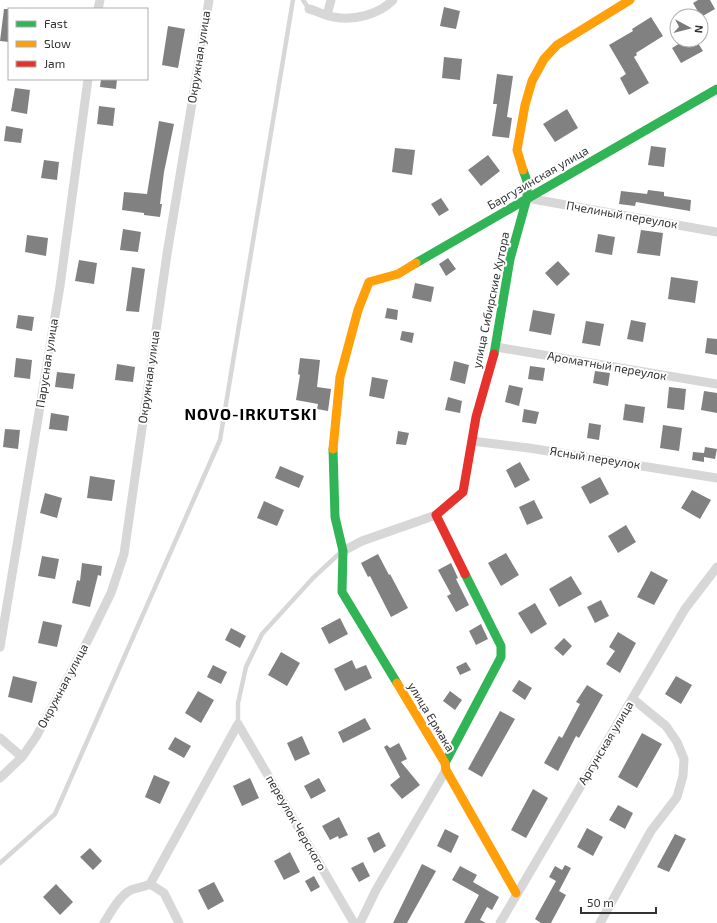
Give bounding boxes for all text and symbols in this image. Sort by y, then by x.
legend [8,8,148,80]
north arrow [669,8,709,48]
street label: Окружная улица [184,10,213,104]
text: Fast [44,16,68,30]
text: N [692,25,706,34]
text: Slow [44,36,71,50]
text: Jam [44,56,65,70]
street label: Баргузинская улица [484,142,591,213]
street label: Пчелиный переулок [565,197,680,232]
street label: улица Сибирские Хутора [469,230,512,370]
street label: Парусная улица [32,317,61,409]
street label: Окружная улица [135,330,162,424]
street label: Ароматный переулок [546,348,669,383]
district label: NOVO-IRKUTSKI [184,404,318,423]
street label: Ясный переулок [549,443,642,472]
street label: Окружная улица [34,641,91,731]
street label: улица Ермака [405,679,458,754]
street label: Аргунская улица [575,698,636,787]
street label: переулок Черского [263,772,330,873]
scale bar [581,889,656,915]
text: 50 m [587,895,614,909]

